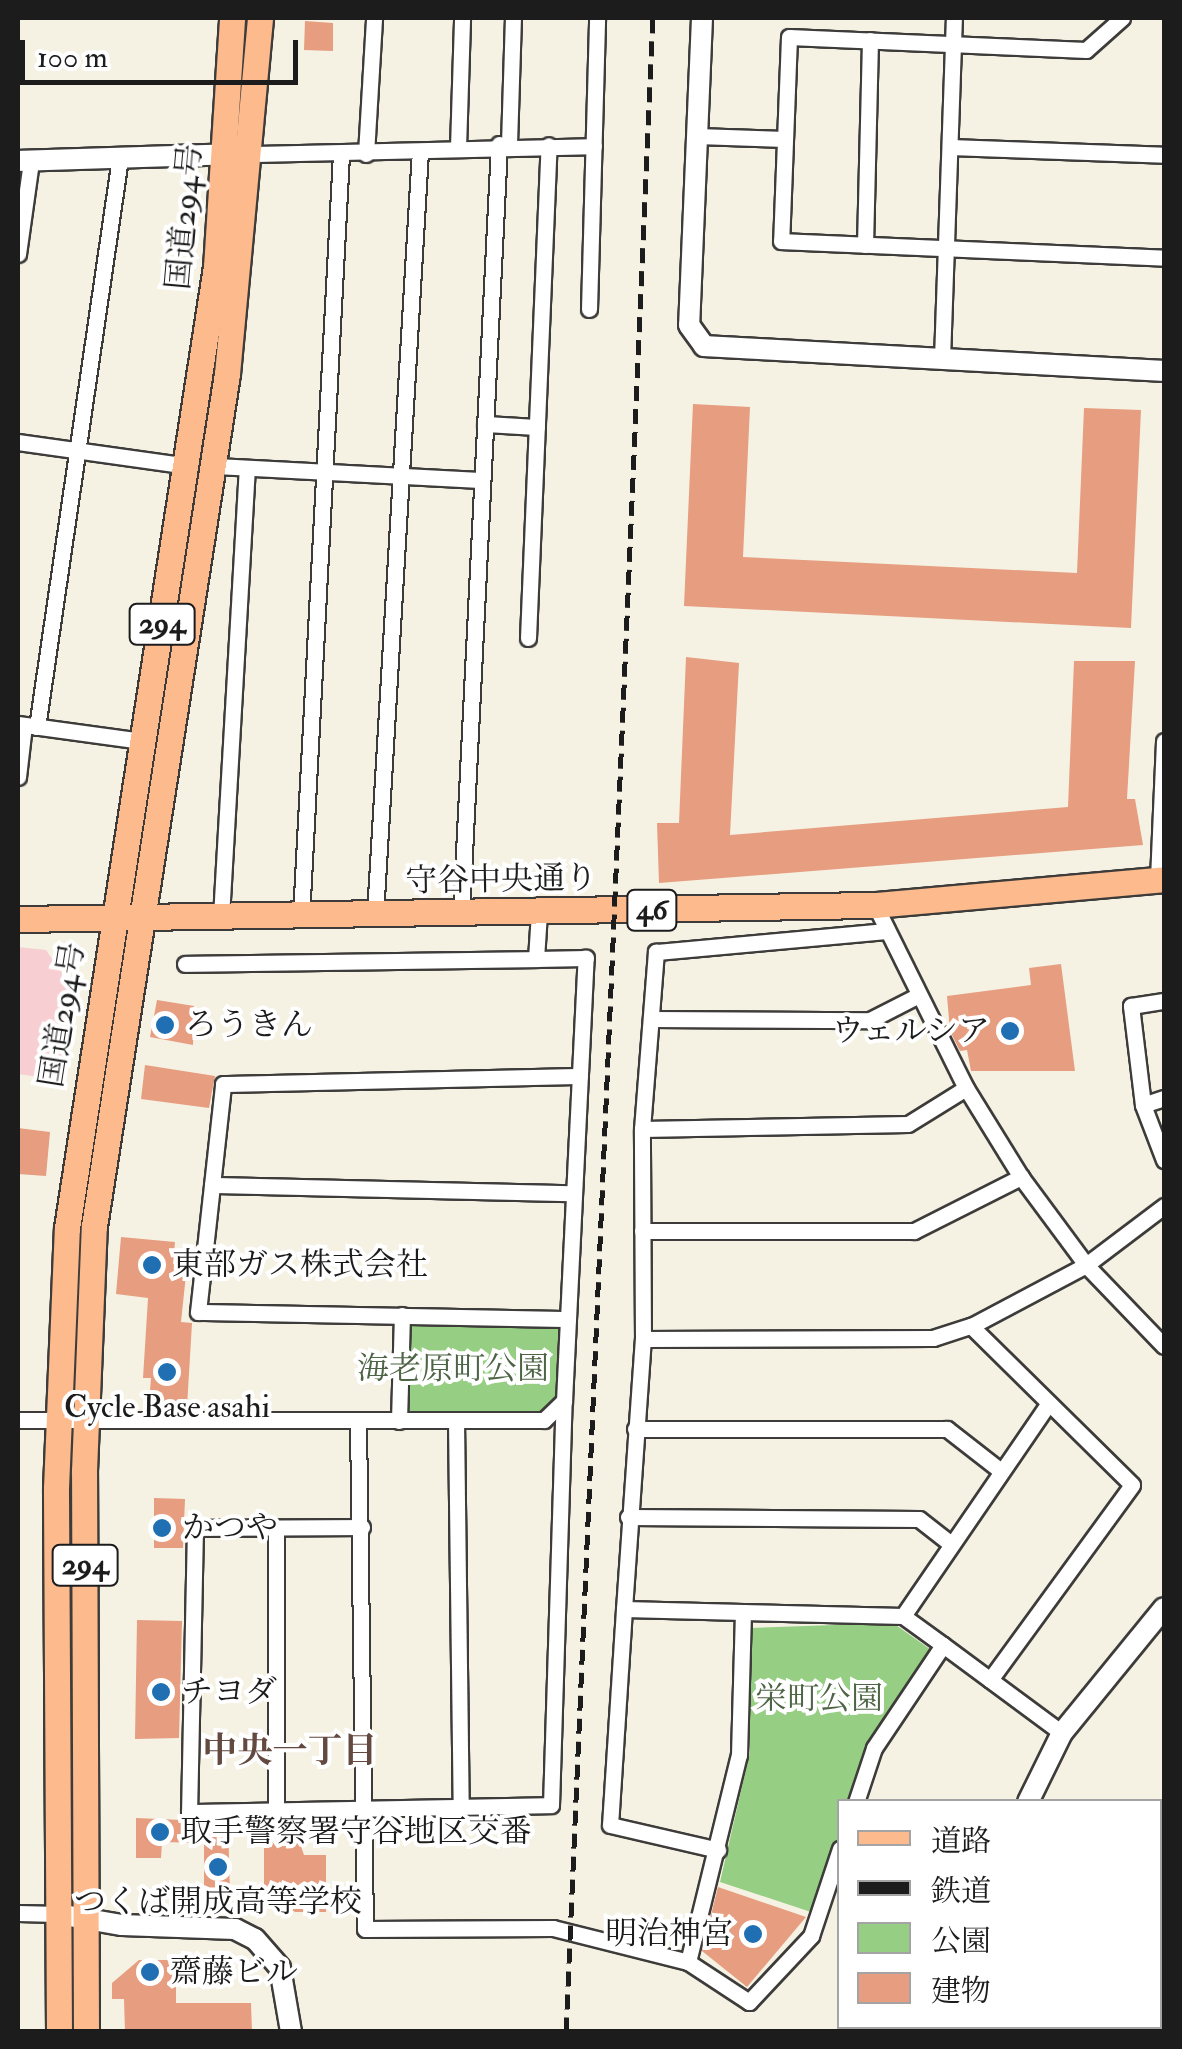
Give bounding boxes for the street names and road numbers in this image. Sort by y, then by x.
street label: 国道294号 [160,143,210,291]
road number: 294 [127,599,197,649]
street label: 守谷中央通り [405,859,597,901]
road number: 46 [624,885,680,935]
street label: 国道294号 [33,940,93,1090]
road number: 294 [50,1540,120,1590]

